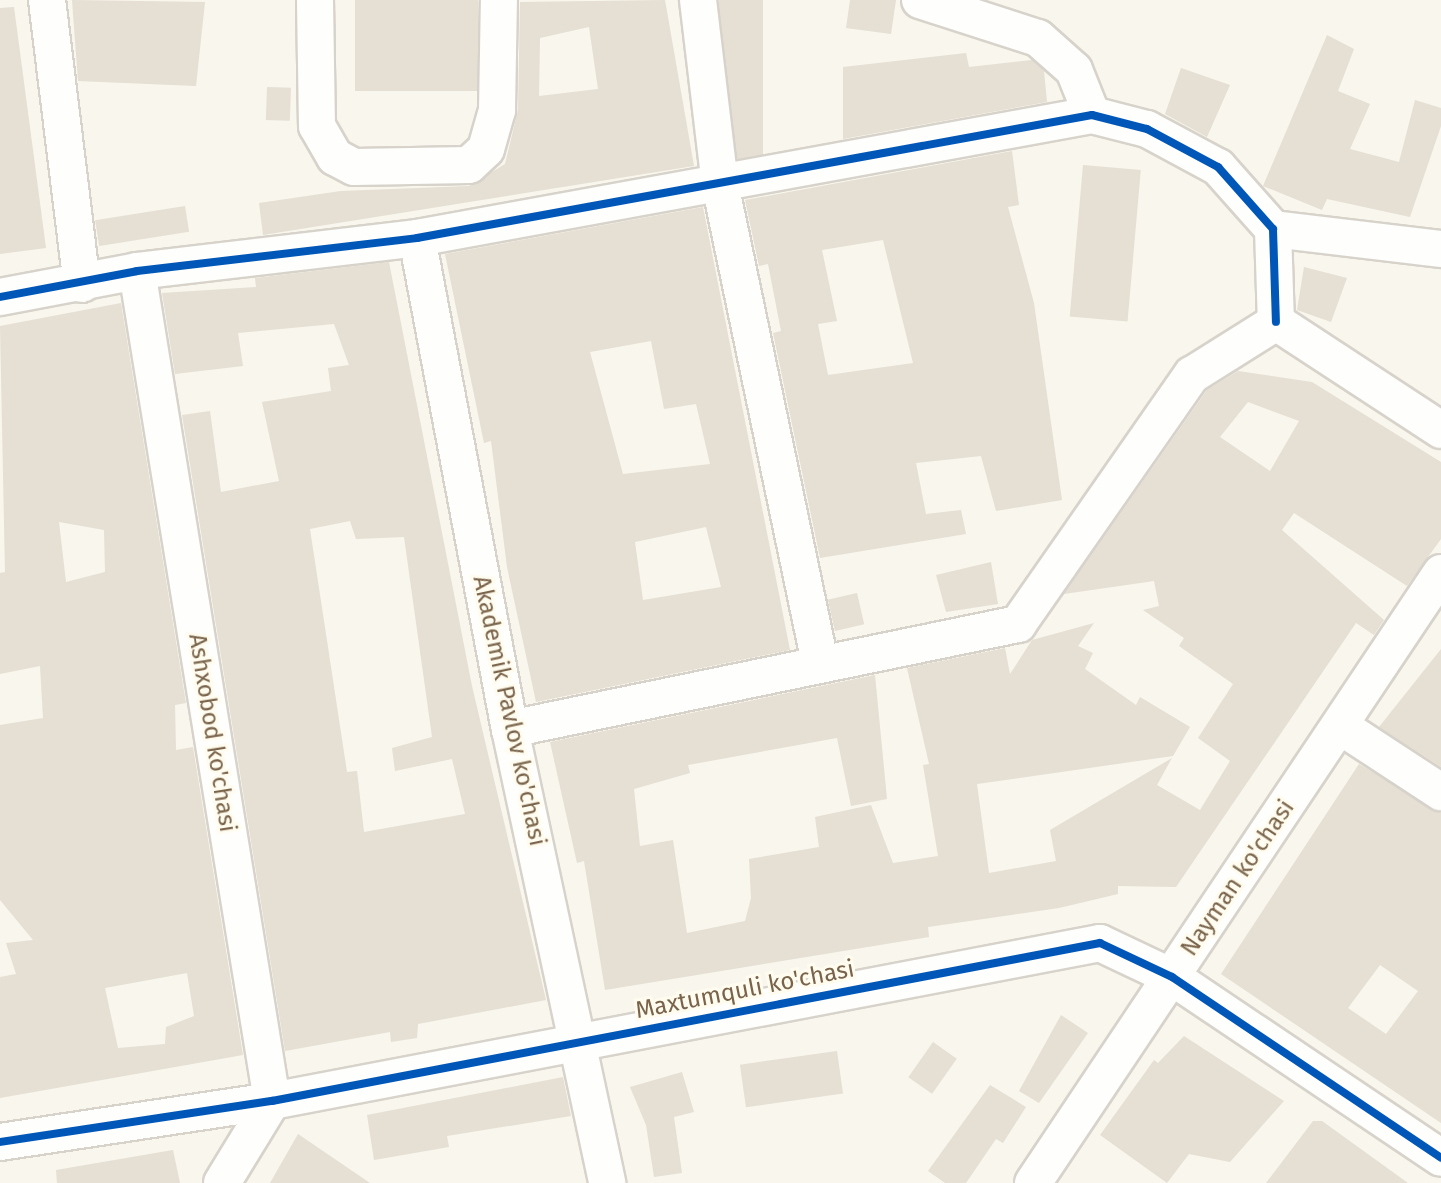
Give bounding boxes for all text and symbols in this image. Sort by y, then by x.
street label: Akademik Pavlov ko'chasi [466,573,552,849]
street label: Ashxobod ko'chasi [182,632,242,834]
street label: Nayman ko'chasi [1175,794,1301,962]
street label: Maxtumquli ko'chasi [633,955,857,1025]

